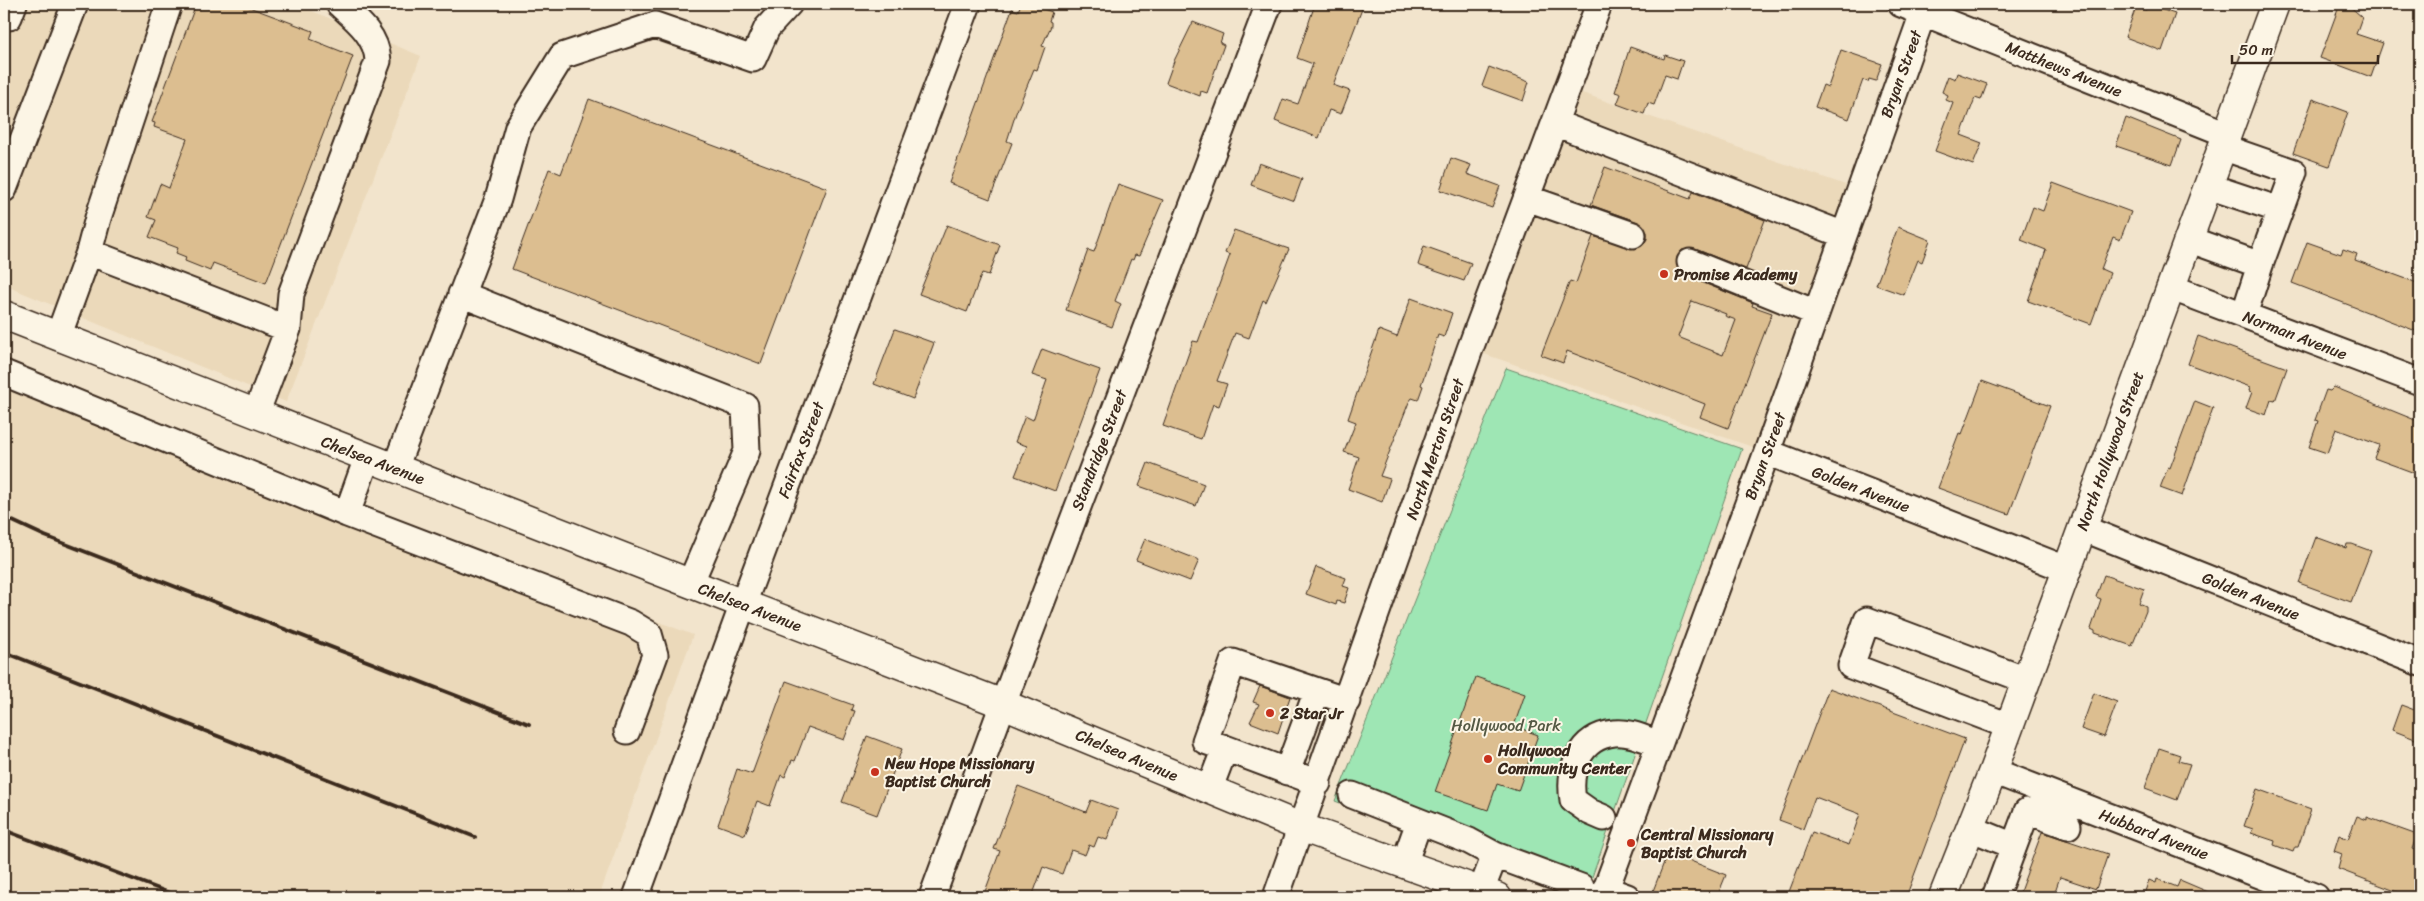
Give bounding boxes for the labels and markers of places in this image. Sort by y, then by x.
place label: Promise Academy [1674,260,1798,289]
marker: Promise Academy [1658,268,1670,280]
place label: 2 Star Jr [1279,699,1345,728]
marker: 2 Star Jr [1264,707,1276,719]
place label: Hollywood Community Center [1497,736,1632,783]
place label: New Hope Missionary Baptist Church [884,749,1035,796]
marker: Hollywood Community Center [1482,753,1494,765]
marker: New Hope Missionary Baptist Church [869,766,881,778]
place label: Central Missionary Baptist Church [1640,820,1774,867]
marker: Central Missionary Baptist Church [1625,837,1637,849]

